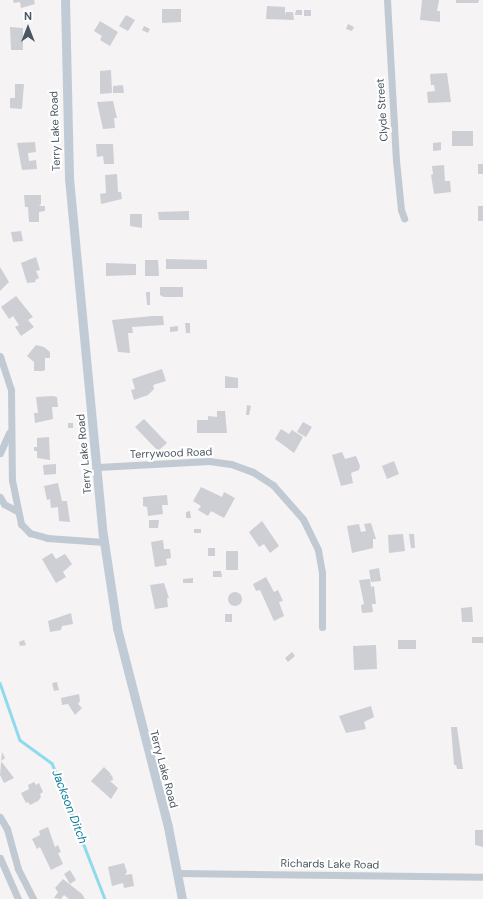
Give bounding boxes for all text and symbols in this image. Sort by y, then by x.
north arrow [8,8,48,48]
text: N [24,9,32,23]
street label: Clyde Street [373,78,391,142]
street label: Terry Lake Road [47,91,63,171]
street label: Terry Lake Road [74,413,94,495]
street label: Terrywood Road [130,445,212,461]
street label: Terry Lake Road [147,728,181,810]
water label: Jackson Ditch [48,768,90,846]
street label: Richards Lake Road [281,857,379,871]

